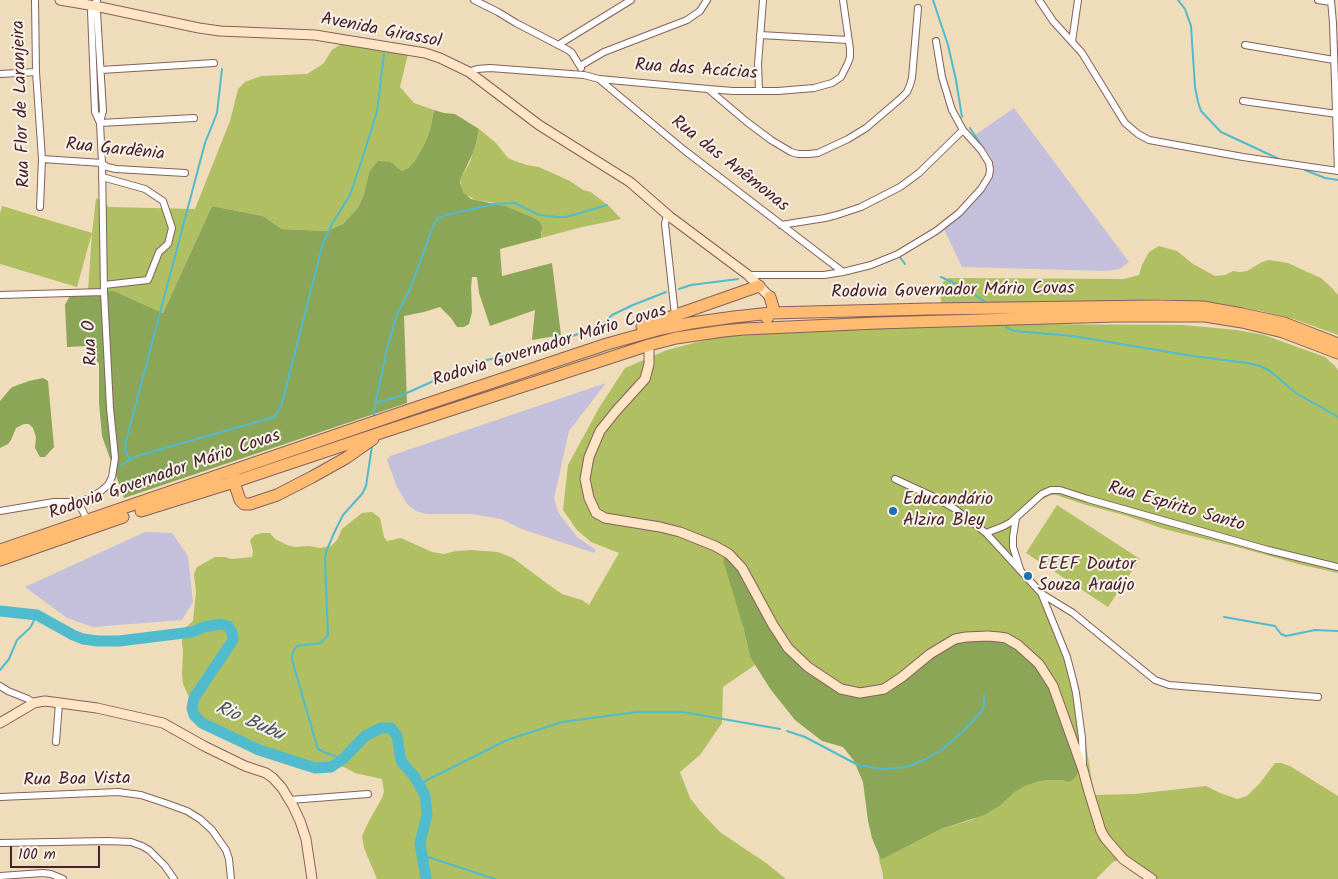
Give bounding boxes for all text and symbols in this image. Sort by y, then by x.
street label: Avenida Girassol [319,10,443,54]
street label: Rua Flor de Laranjeira [9,20,37,188]
street label: Rua das Acácias [634,56,758,86]
street label: Rua das Anêmonas [666,112,792,218]
street label: Rua Gardênia [64,135,166,167]
street label: Rodovia Governador Mário Covas [831,279,1075,305]
street label: Rodovia Governador Mário Covas [430,301,670,393]
street label: Rua O [80,320,104,366]
street label: Rodovia Governador Mário Covas [46,426,284,526]
street label: Rua Espírito Santo [1105,478,1247,538]
place label: Educandário Alzira Bley [903,490,993,532]
marker: Educandário Alzira Bley [887,505,899,517]
place label: EEEF Doutor Souza Araújo [1038,555,1136,598]
marker: EEEF Doutor Souza Araújo [1022,570,1034,582]
water label: Rio Bubu [211,698,287,748]
street label: Rua Boa Vista [23,769,131,793]
scale bar [12,836,102,868]
text: 100 m [18,843,56,867]

